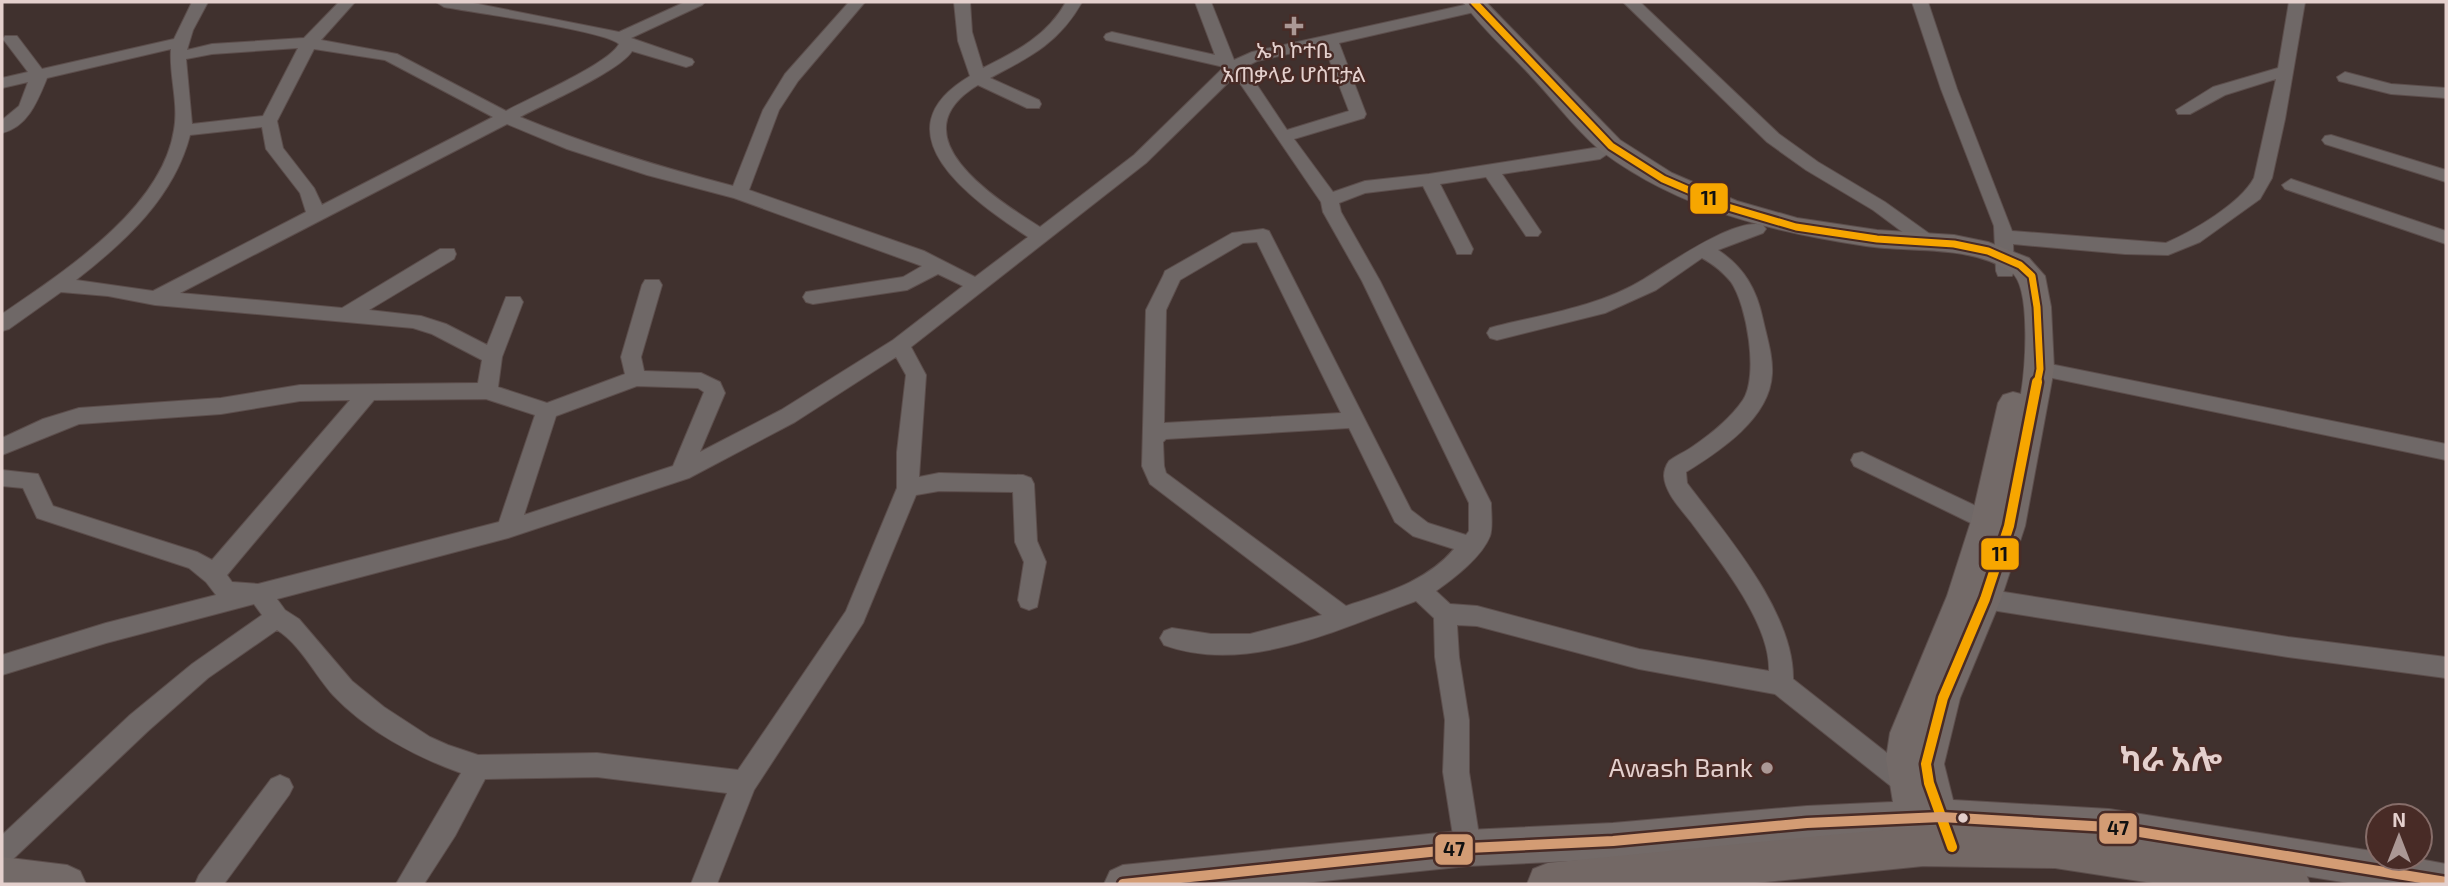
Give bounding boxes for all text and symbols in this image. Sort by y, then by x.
marker: ኤካ ኮተቤ አጠቃላይ ሆስፒታል [1284,16,1304,36]
place label: ኤካ ኮተቤ አጠቃላይ ሆስፒታል [1222,37,1366,86]
line badge: 11 [1689,182,1729,215]
text: 11 [1701,186,1717,209]
line badge: 11 [1980,537,2020,571]
text: 11 [1992,542,2008,565]
district label: ካራ አሎ [2120,738,2222,778]
place label: Awash Bank [1609,751,1753,782]
marker: Awash Bank [1759,760,1775,776]
north arrow [2364,802,2434,872]
text: N [2392,808,2406,831]
unlabelled marker [1956,811,1970,825]
line badge: 47 [2098,812,2138,845]
text: 47 [2107,816,2129,839]
line badge: 47 [1434,833,1474,866]
text: 47 [1443,837,1465,860]

